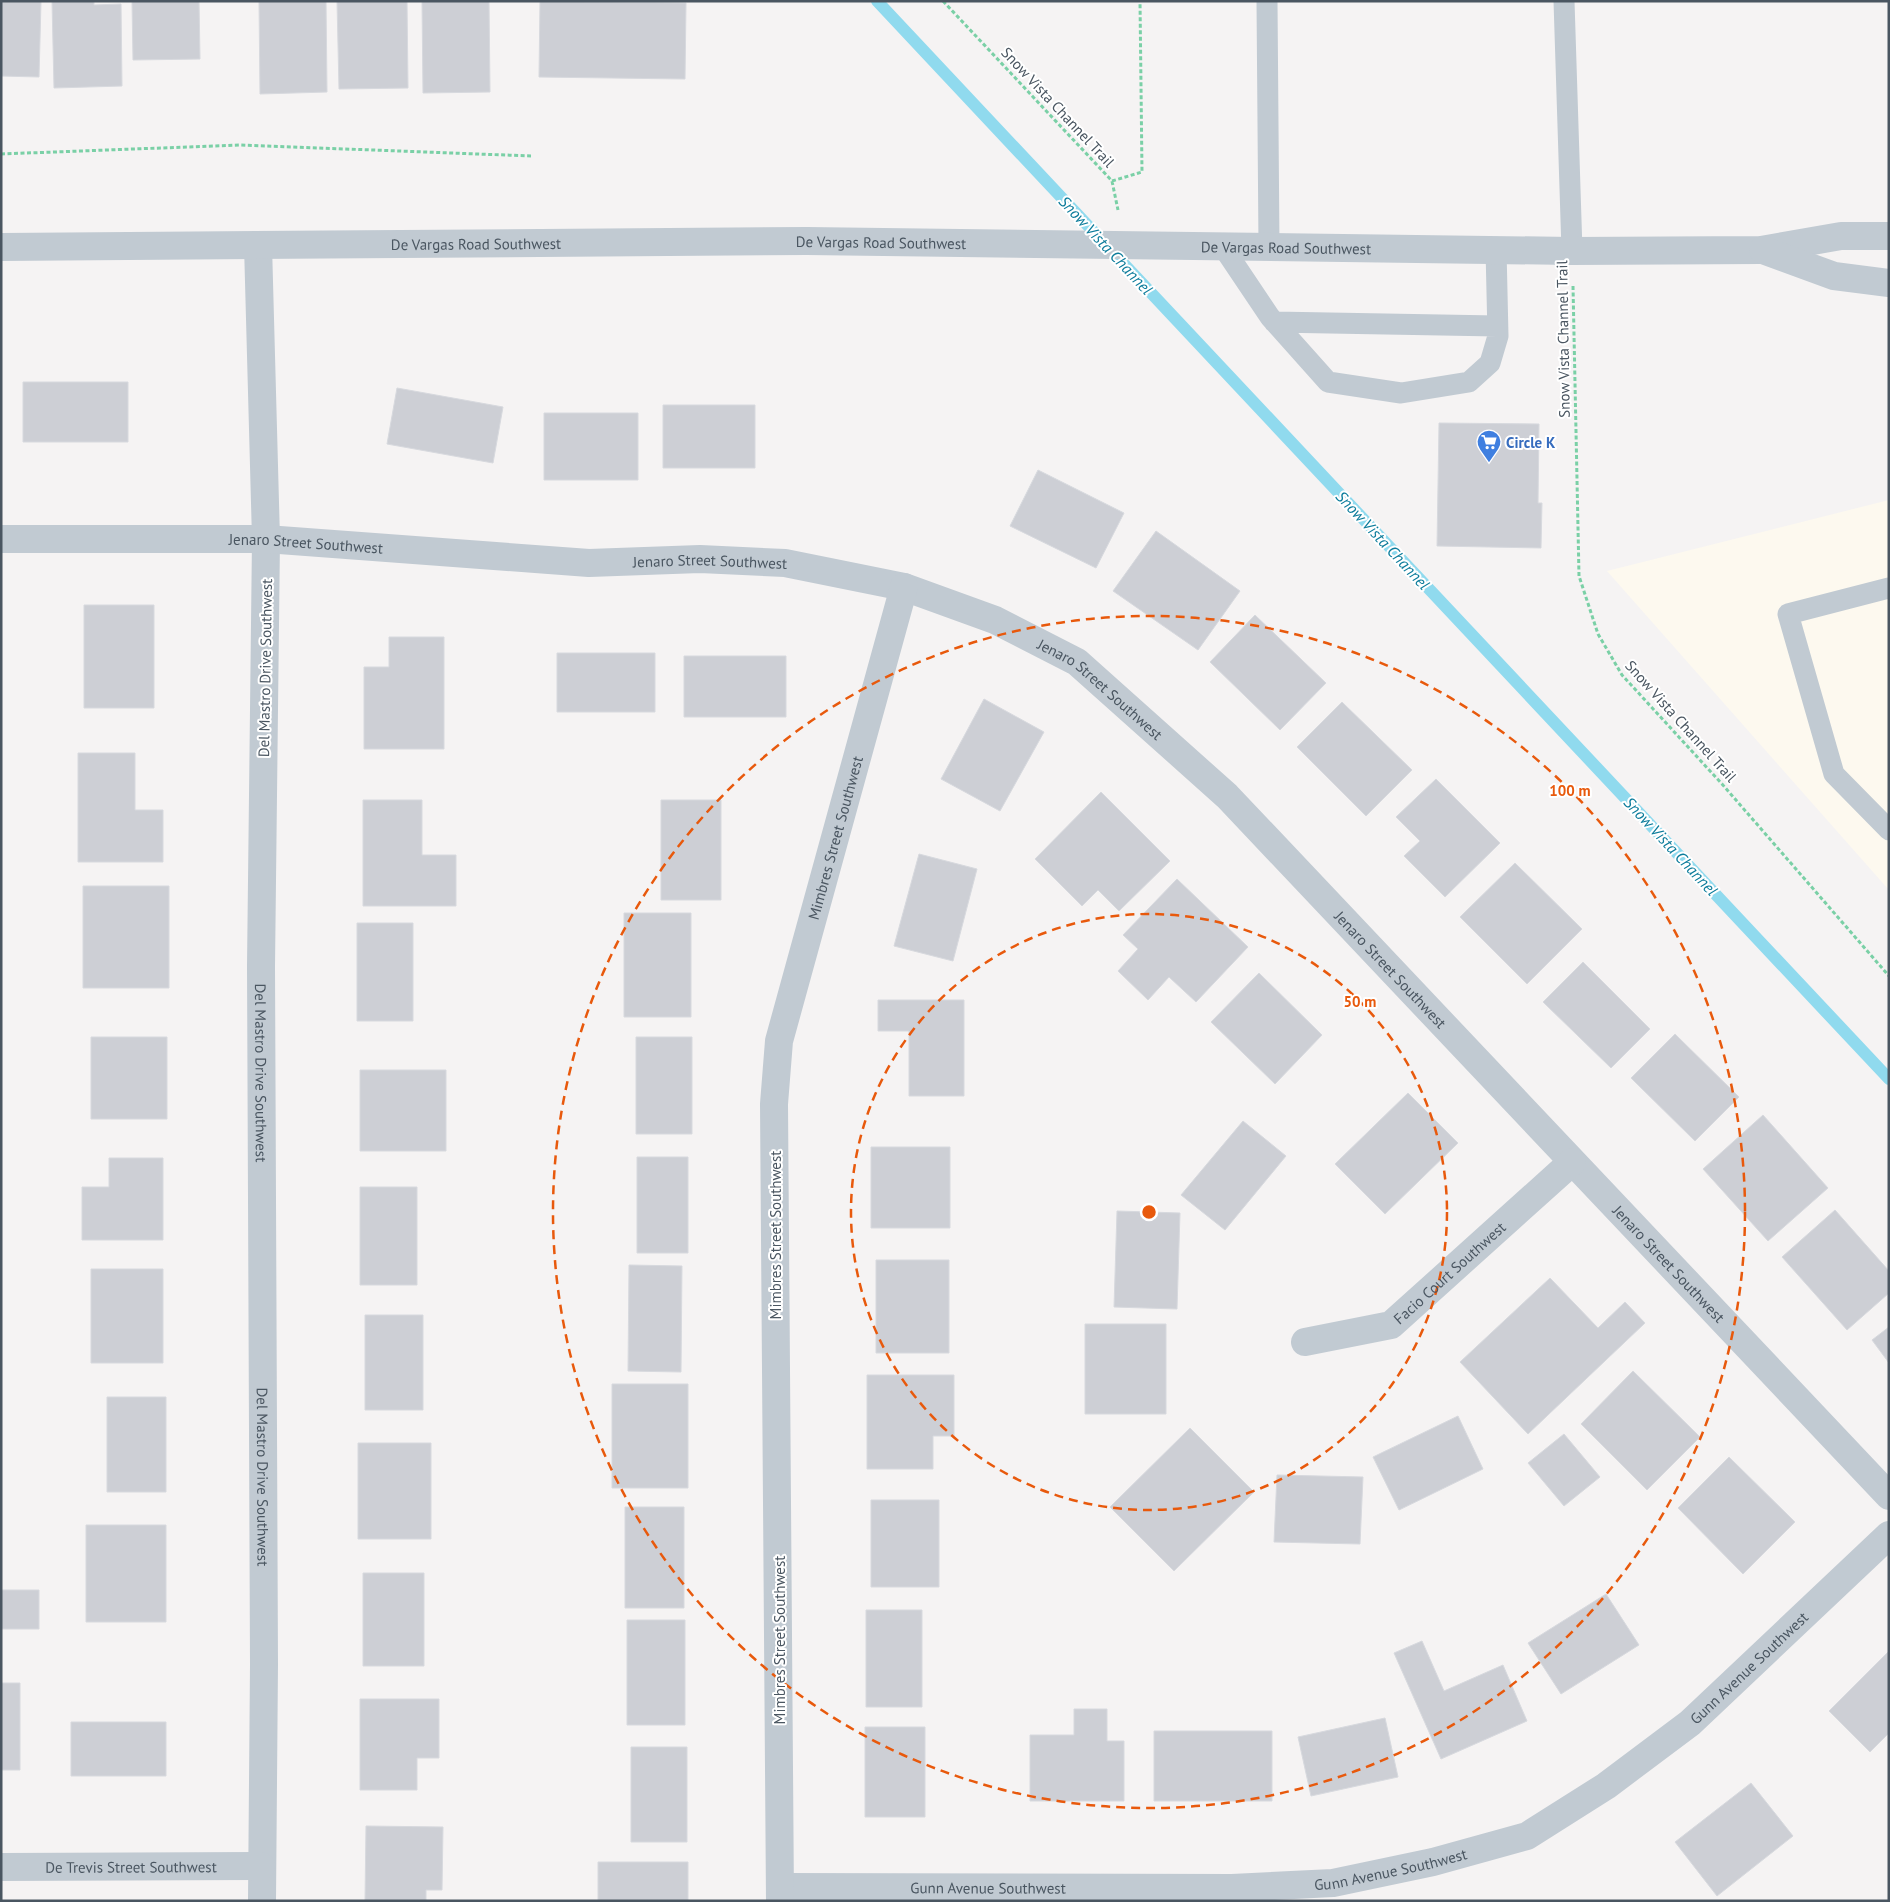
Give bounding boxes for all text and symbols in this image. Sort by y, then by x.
street label: Snow Vista Channel Trail [997,43,1119,172]
water label: Snow Vista Channel [1055,191,1158,299]
street label: De Vargas Road Southwest [796,231,966,253]
street label: De Vargas Road Southwest [391,233,561,254]
street label: De Vargas Road Southwest [1201,237,1371,258]
street label: Snow Vista Channel Trail [1552,259,1574,418]
supermarket icon: Circle K [1476,429,1502,463]
place label: Circle K [1506,433,1556,452]
water label: Snow Vista Channel [1332,486,1435,594]
street label: Jenaro Street Southwest [228,530,384,557]
street label: Jenaro Street Southwest [631,549,788,573]
street label: Del Mastro Drive Southwest [254,579,276,757]
street label: Jenaro Street Southwest [1034,634,1167,744]
street label: Snow Vista Channel Trail [1621,656,1741,786]
street label: Mimbres Street Southwest [803,754,867,922]
text: 100 m [1549,781,1591,800]
water label: Snow Vista Channel [1620,792,1723,900]
street label: Jenaro Street Southwest [1330,906,1451,1032]
street label: Del Mastro Drive Southwest [252,983,271,1162]
text: 50 m [1344,992,1376,1011]
street label: Mimbres Street Southwest [766,1151,785,1319]
street label: Jenaro Street Southwest [1608,1200,1729,1326]
centre of rings [1140,1203,1158,1221]
street label: Facio Court Southwest [1389,1217,1509,1328]
street label: Del Mastro Drive Southwest [253,1387,273,1566]
street label: Mimbres Street Southwest [770,1556,789,1724]
street label: Gunn Avenue Southwest [1686,1607,1812,1728]
street label: Gunn Avenue Southwest [1314,1844,1469,1893]
street label: De Trevis Street Southwest [45,1857,217,1876]
street label: Gunn Avenue Southwest [910,1878,1066,1897]

